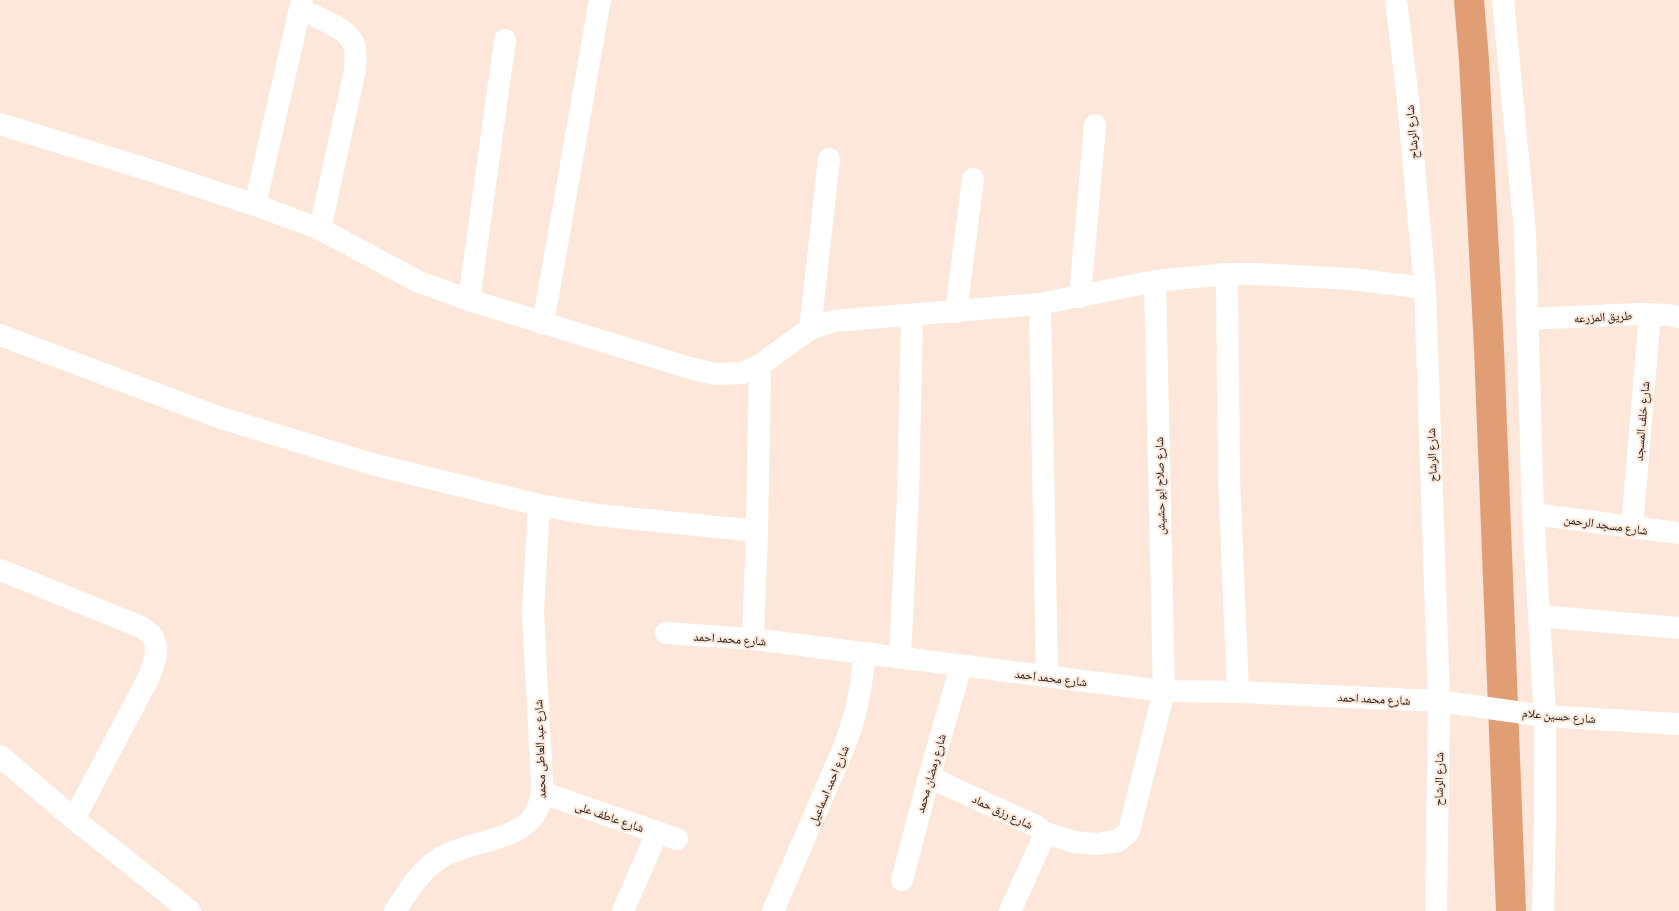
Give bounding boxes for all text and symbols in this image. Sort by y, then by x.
street label: شارع الرشاح [1402,104,1422,160]
street label: طريق المزرعه [1574,307,1633,326]
street label: شارع خلف المسجد [1631,380,1653,462]
street label: شارع الرشاح [1423,428,1441,482]
street label: شارع صلاح ابو حشيش [1151,437,1169,535]
street label: شارع مسجد الرحمن [1563,511,1649,539]
street label: شارع محمد احمد [693,628,767,650]
street label: شارع محمد احمد [1014,666,1088,690]
street label: شارع محمد احمد [1337,689,1411,709]
street label: شارع عبد العاطى محمد [530,699,550,799]
street label: شارع حسين علام [1521,705,1596,727]
street label: شارع رمضان محمد [912,732,950,815]
street label: شارع احمد اسماعيل [805,743,853,828]
street label: شارع الرشاح [1431,752,1447,806]
street label: شارع رزق حماد [970,791,1036,833]
street label: شارع عاطف على [573,798,646,836]

